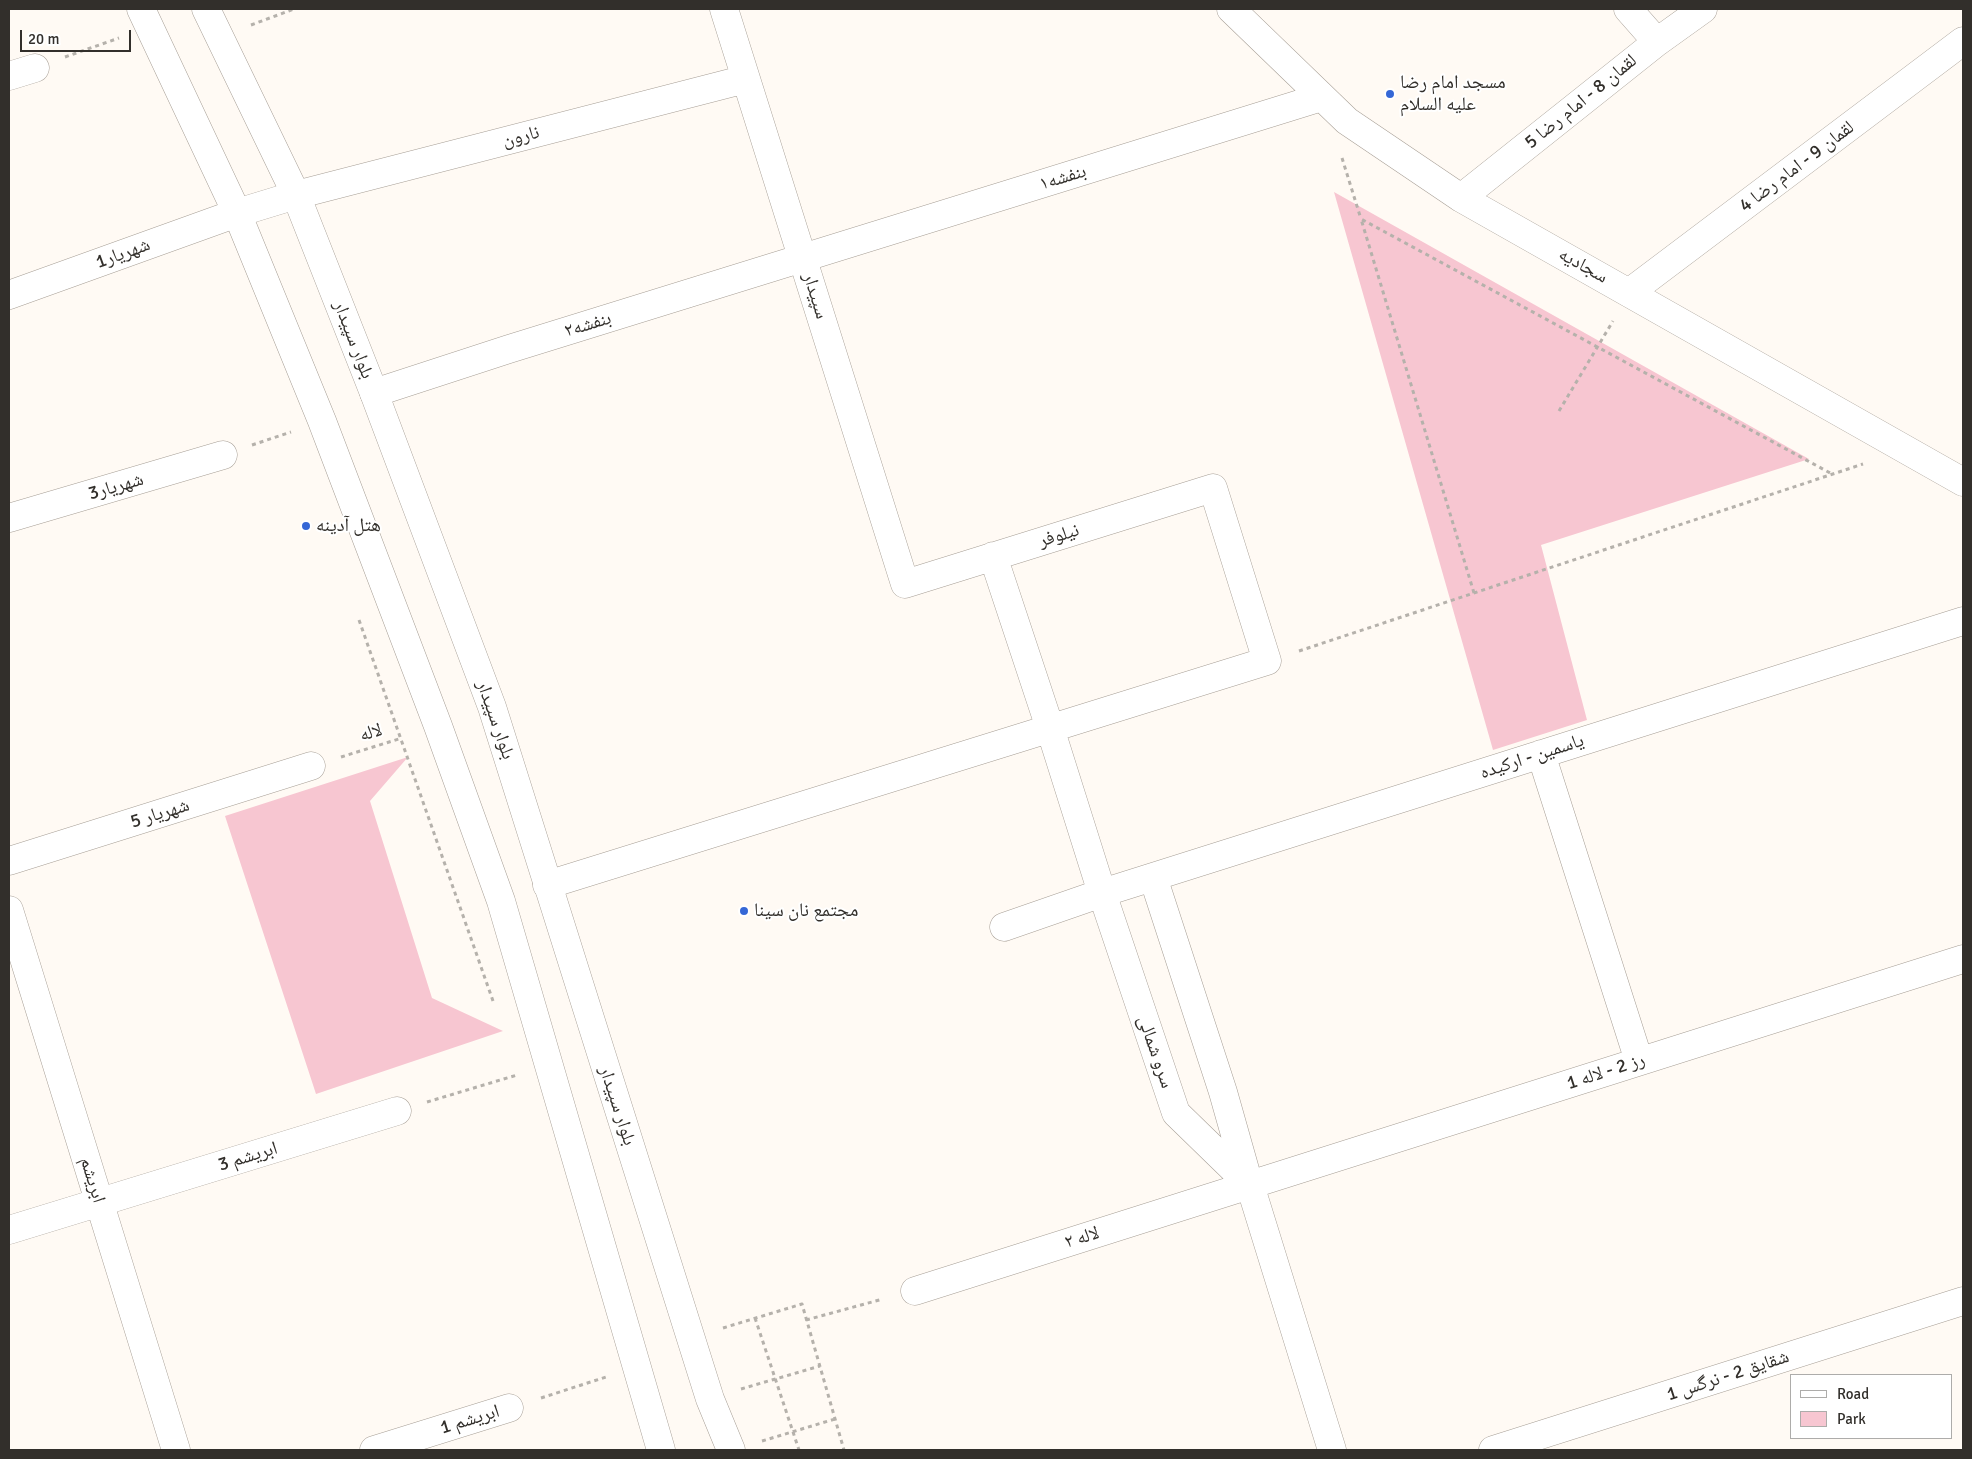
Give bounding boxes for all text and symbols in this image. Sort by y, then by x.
scale bar [22,20,134,52]
text: 20 m [28,30,59,48]
street label: لقمان 8 - امام رضا 5 [1520,50,1642,154]
place label: مسجد امام رضا علیه السلام [1400,72,1506,116]
marker: مسجد امام رضا علیه السلام [1384,88,1396,100]
street label: لقمان 9 - امام رضا 4 [1735,116,1859,218]
street label: نارون [500,121,542,153]
street label: بنفشه۱ [1037,160,1089,196]
street label: شهریار1 [93,234,153,274]
street label: سجادیه [1554,243,1612,289]
street label: سپیدار [797,270,833,322]
street label: بلوار سپیدار [328,298,378,382]
street label: بنفشه۲ [562,307,614,343]
street label: شهریار3 [86,468,146,506]
place label: هتل آدینه [316,515,381,537]
street label: نیلوفر [1036,519,1082,553]
marker: هتل آدینه [300,520,312,532]
street label: بلوار سپیدار [471,678,519,762]
street label: لاله [357,719,385,747]
street label: یاسمین - ارکیده [1477,729,1587,785]
street label: شهریار 5 [128,794,192,834]
place label: مجتمع نان سینا [754,900,858,922]
marker: مجتمع نان سینا [738,905,750,917]
street label: سرو شمالی [1132,1013,1178,1091]
street label: رز 2 - لاله 1 [1564,1049,1648,1095]
street label: بلوار سپیدار [594,1064,640,1148]
street label: ابریشم 3 [215,1137,281,1177]
street label: ابریشم [74,1154,110,1206]
street label: لاله ۲ [1062,1222,1102,1254]
street label: شقایق 2 - نرگس 1 [1664,1345,1792,1407]
legend [1790,1374,1952,1439]
text: Road [1837,1385,1869,1403]
street label: ابریشم 1 [437,1400,503,1440]
text: Park [1837,1410,1866,1428]

